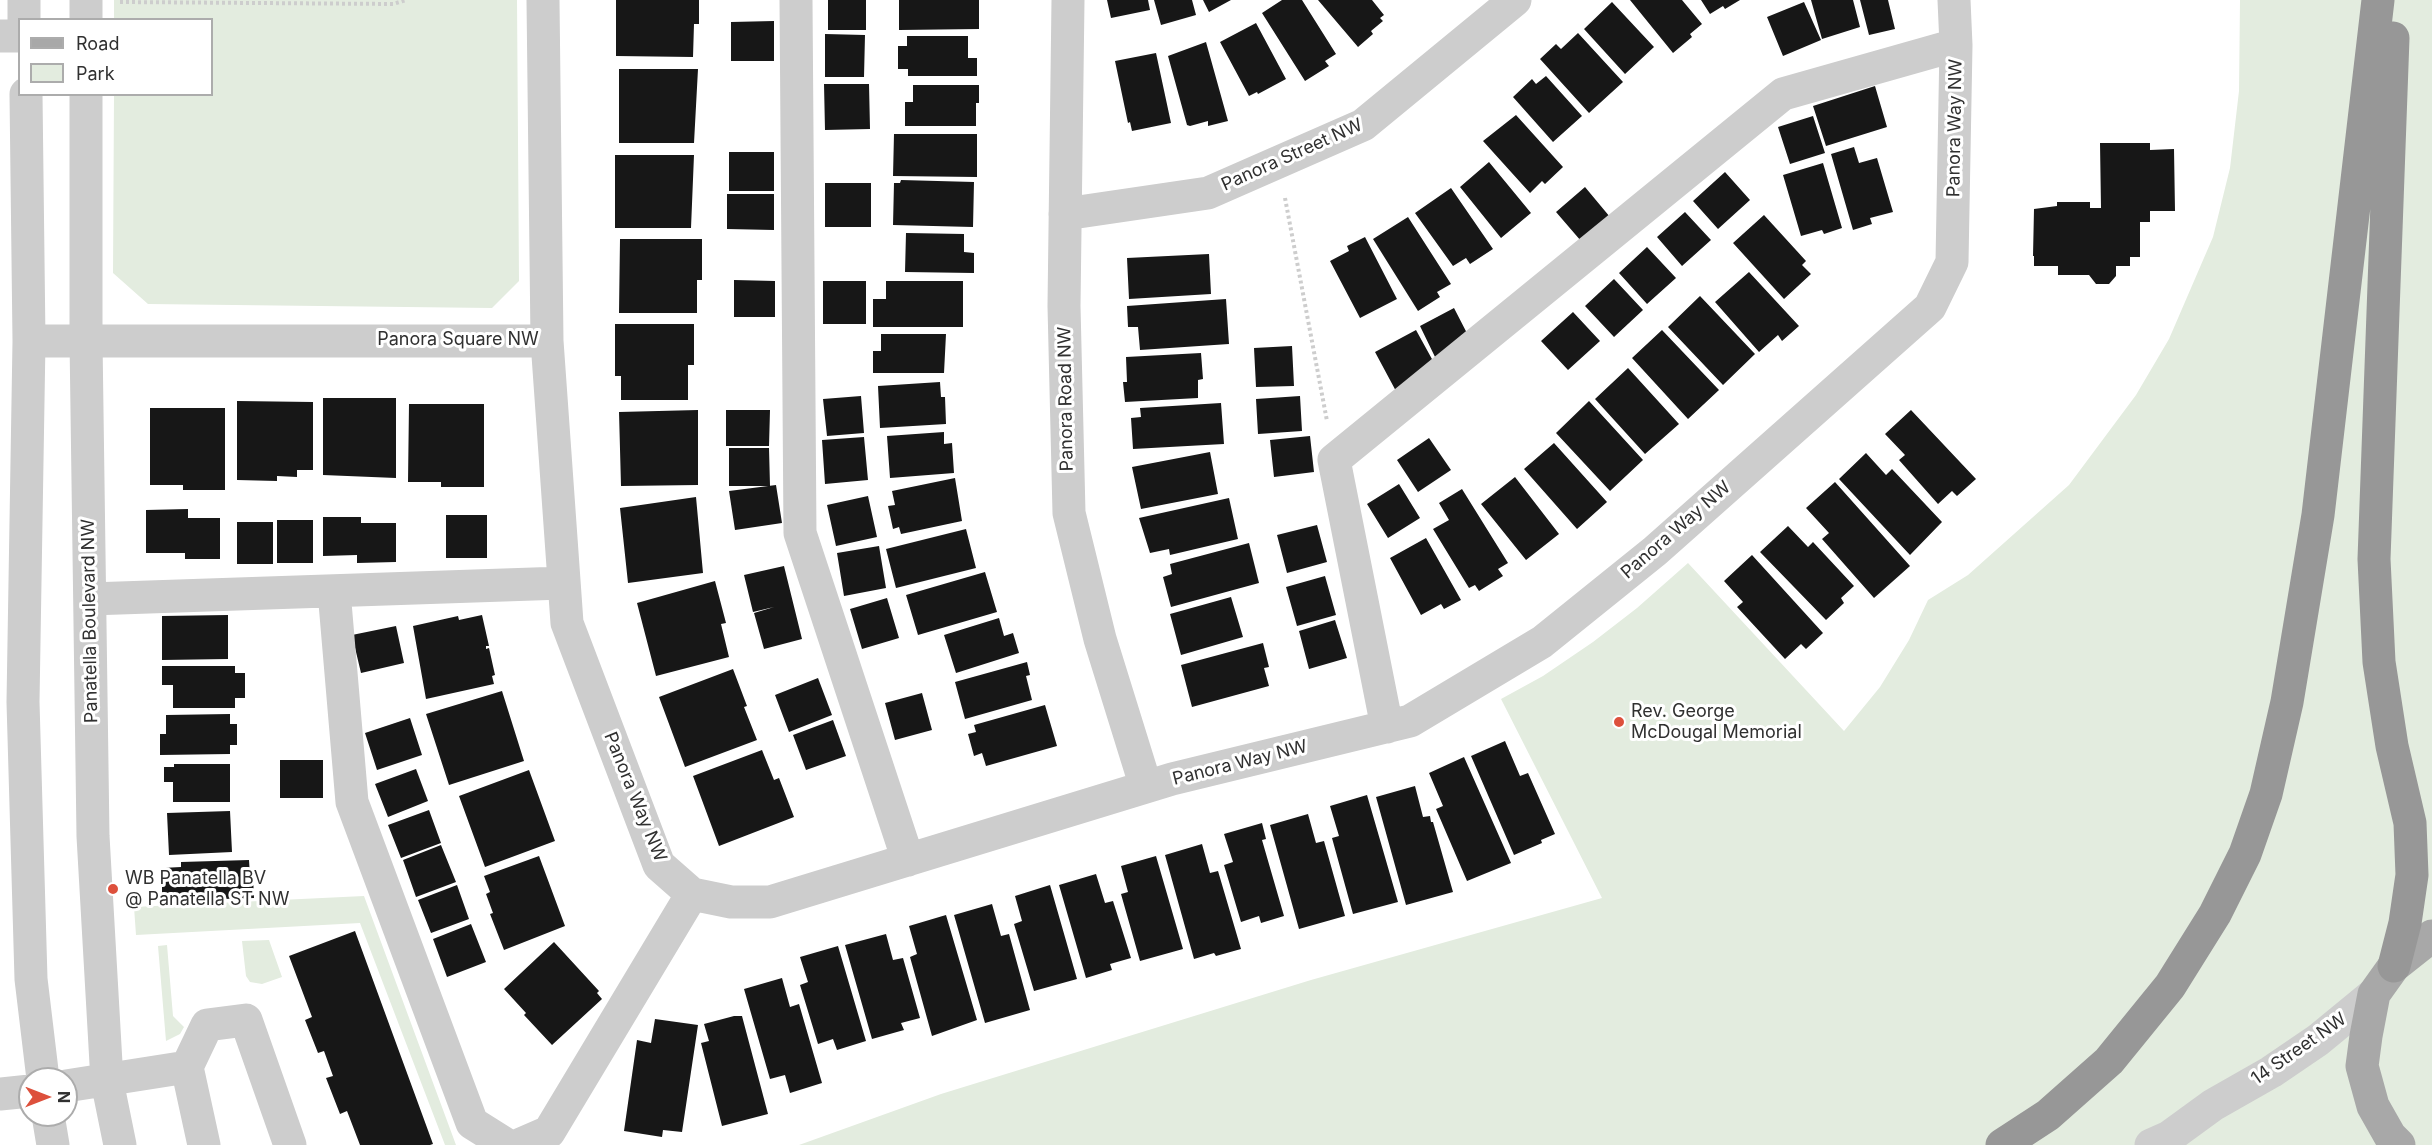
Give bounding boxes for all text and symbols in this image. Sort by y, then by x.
legend [18,18,213,96]
text: Road [76,33,119,54]
street label: Panora Way NW [1943,59,1967,197]
text: Park [76,63,115,84]
street label: Panora Street NW [1218,114,1366,196]
street label: Panora Road NW [1054,326,1078,472]
street label: Panora Square NW [377,329,539,351]
street label: Panora Way NW [1617,477,1735,583]
street label: Panatella Boulevard NW [77,519,103,723]
place label: Rev. George McDougal Memorial [1631,701,1802,744]
marker: Rev. George McDougal Memorial [1612,715,1626,729]
street label: Panora Way NW [599,729,671,865]
street label: Panora Way NW [1170,736,1310,790]
place label: WB Panatella BV @ Panatella ST NW [125,868,289,910]
marker: WB Panatella BV @ Panatella ST NW [106,882,120,896]
street label: 14 Street NW [2247,1008,2351,1090]
north arrow [18,1067,78,1127]
text: N [54,1091,74,1103]

